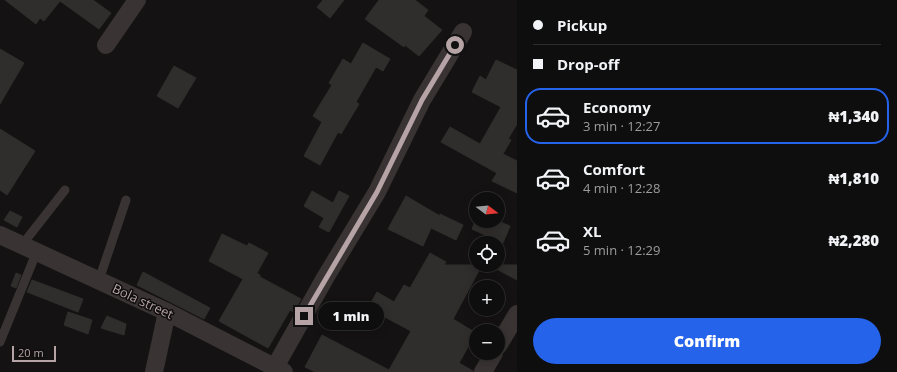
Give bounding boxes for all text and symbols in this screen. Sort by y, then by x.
text: Pickup [557,15,607,35]
route start [446,36,464,54]
text: Drop-off [557,54,619,74]
text: Economy [583,97,651,117]
icon: car [535,98,571,134]
text: ₦1,340 [828,106,879,126]
text: 3 min · 12:27 [583,117,660,135]
text: Comfort [583,159,645,179]
icon: car [535,160,571,196]
text: ₦1,810 [828,168,879,188]
text: 4 min · 12:28 [583,179,660,197]
north arrow [469,192,505,228]
map controls [469,192,505,360]
text: XL [583,221,601,241]
icon: car [535,222,571,258]
text: ₦2,280 [828,230,879,250]
button: locate [469,236,505,272]
text: 5 min · 12:29 [583,241,660,259]
street label: Bola street [110,279,177,323]
button: + [469,280,505,316]
callout: 1 min [318,302,384,330]
route end [295,307,313,325]
text: 1 min [333,307,369,325]
button: Confirm [533,318,881,364]
button: − [469,324,505,360]
scale bar [12,344,56,363]
text: 20 m [18,345,44,360]

